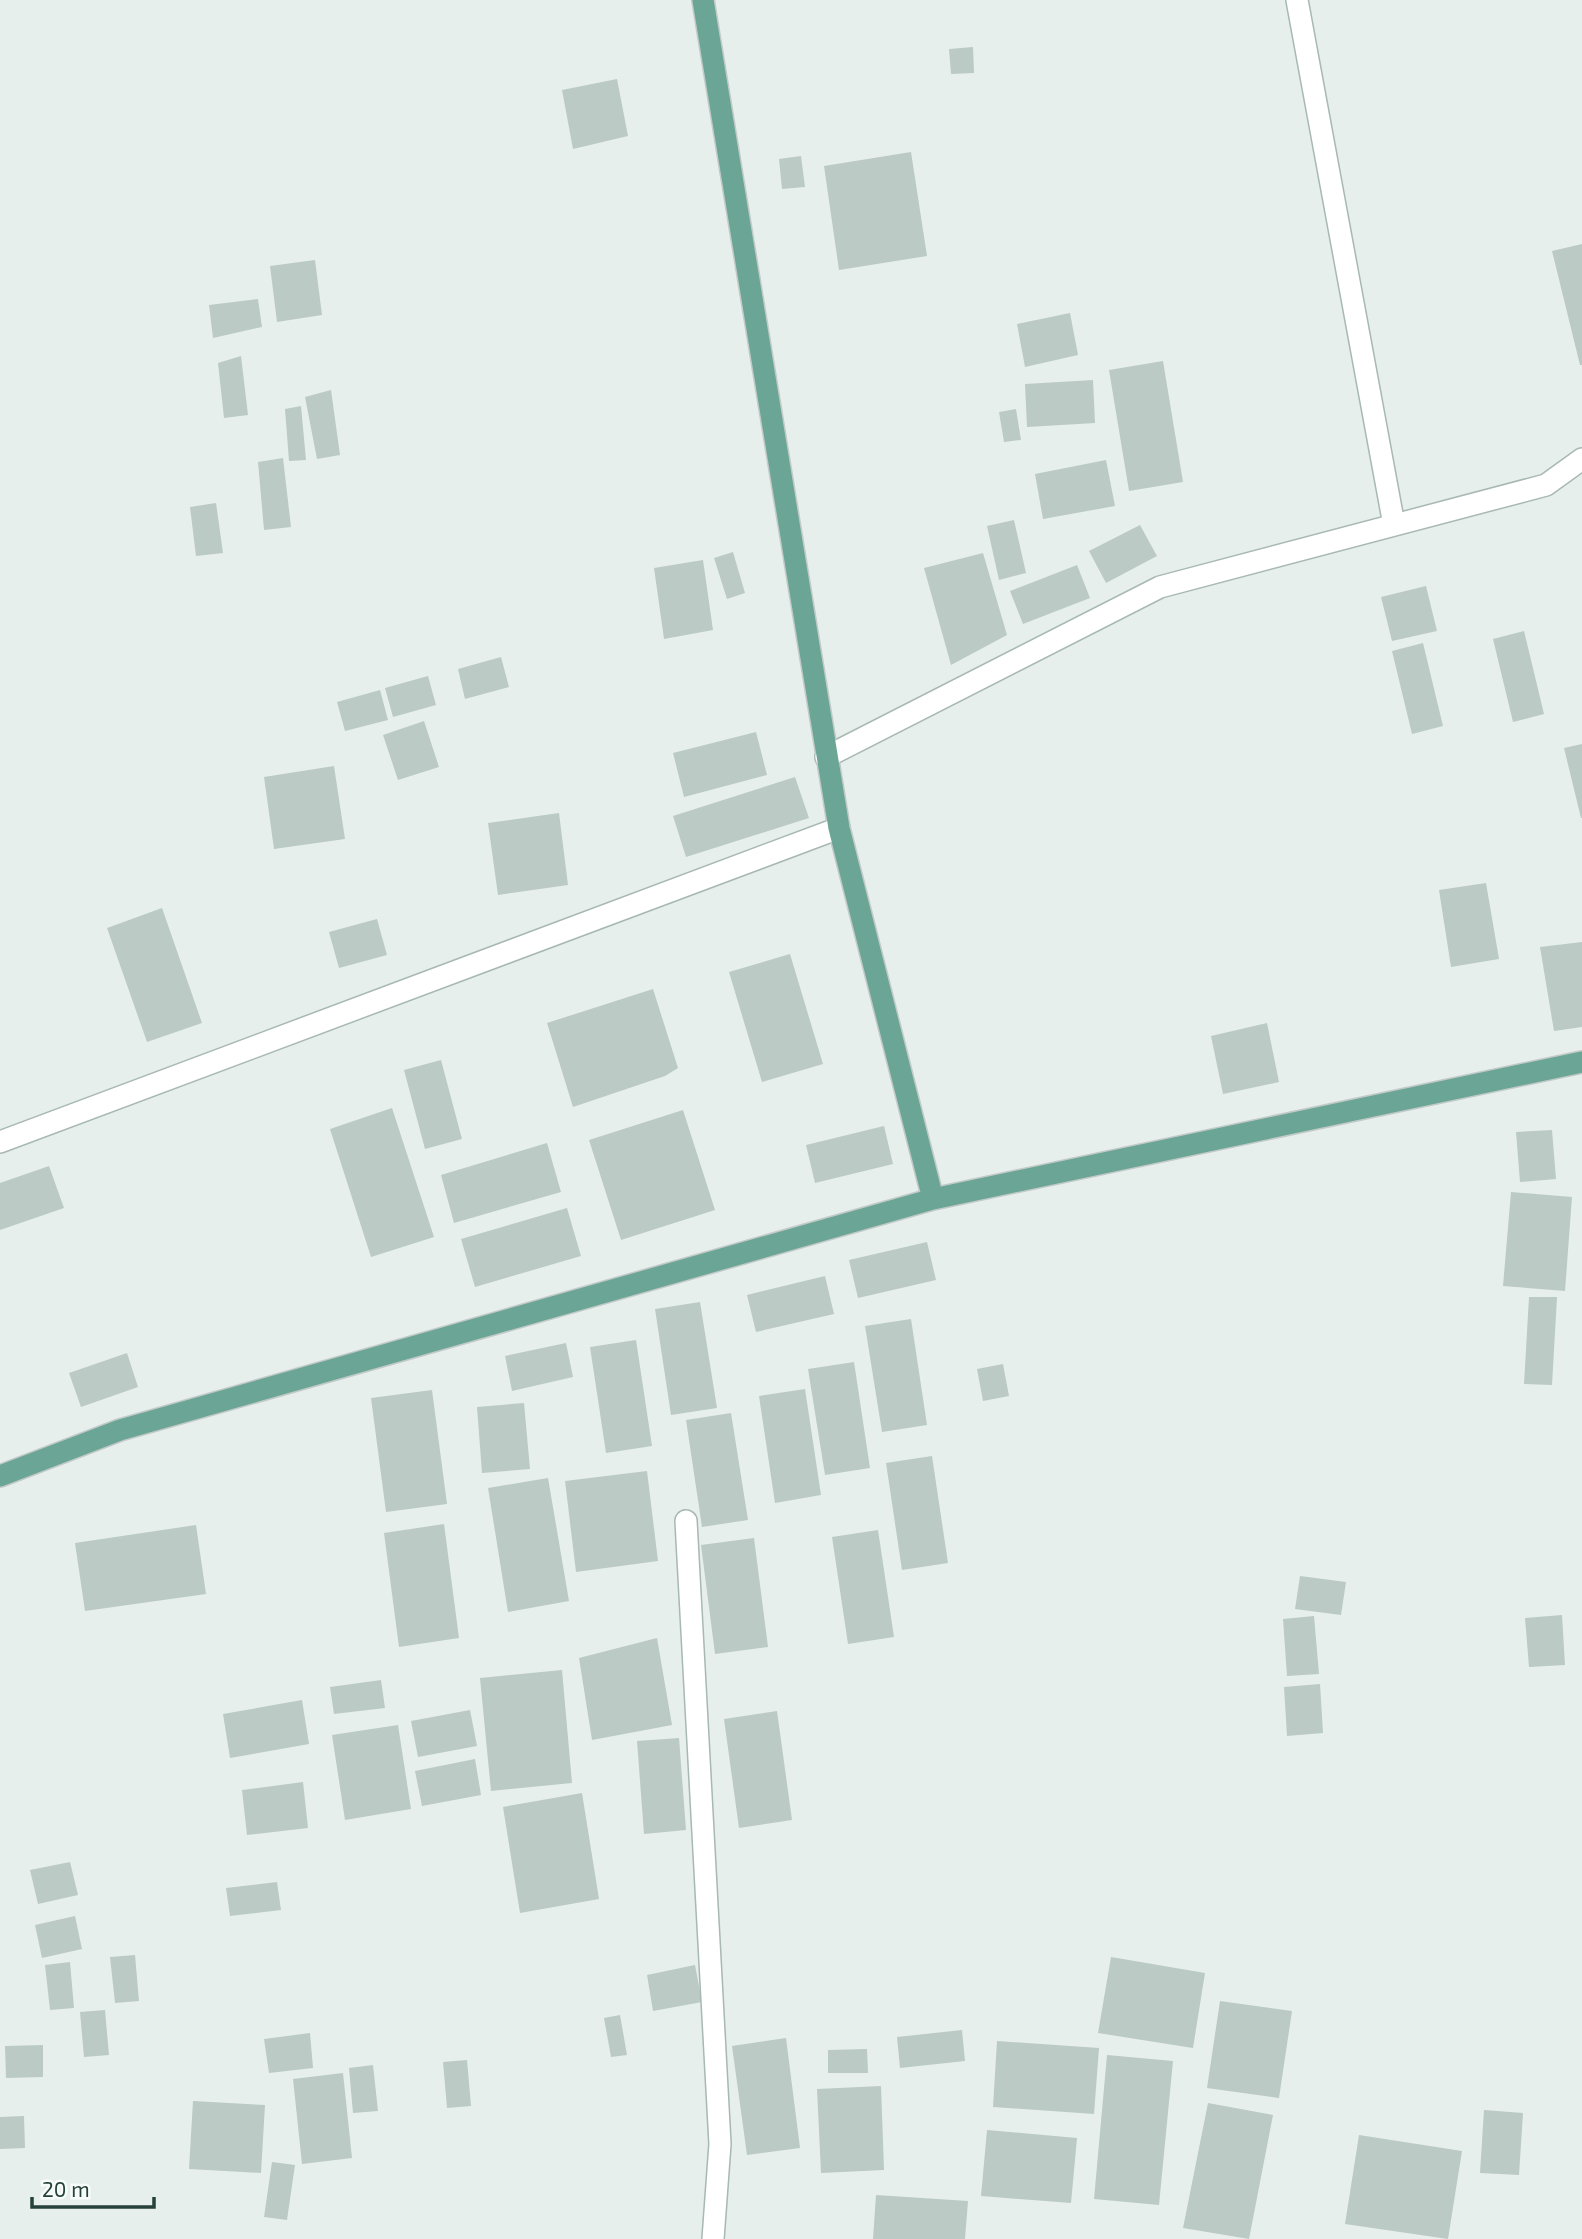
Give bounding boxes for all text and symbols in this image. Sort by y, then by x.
scale bar [32,2166,154,2210]
text: 20 m [42,2176,90,2201]

